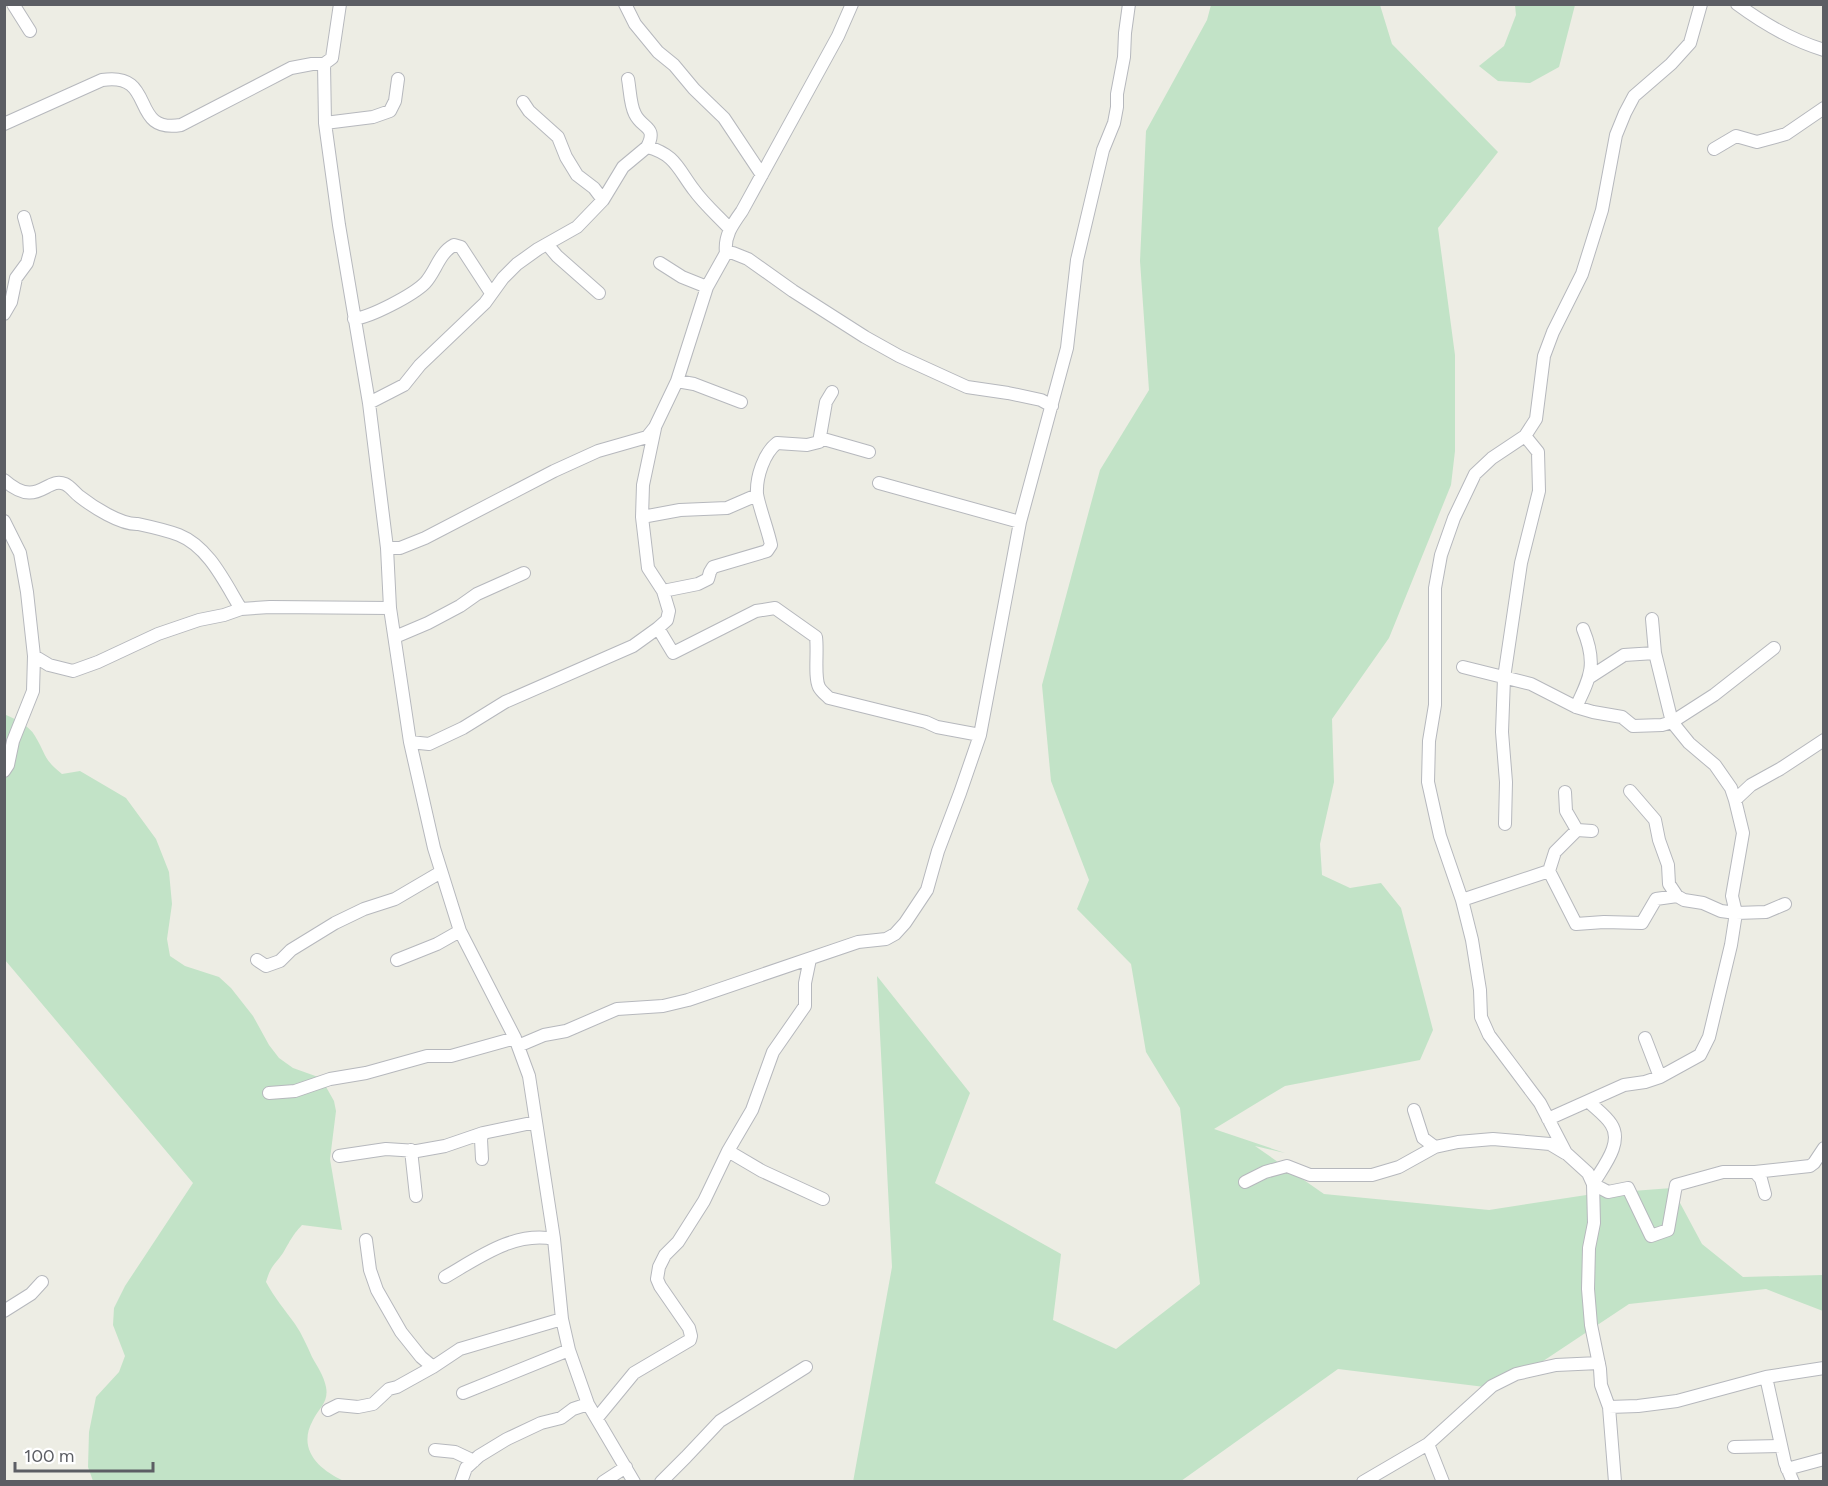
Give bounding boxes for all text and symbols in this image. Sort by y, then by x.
scale bar [15,1435,153,1473]
text: 100 m [24,1445,74,1467]

